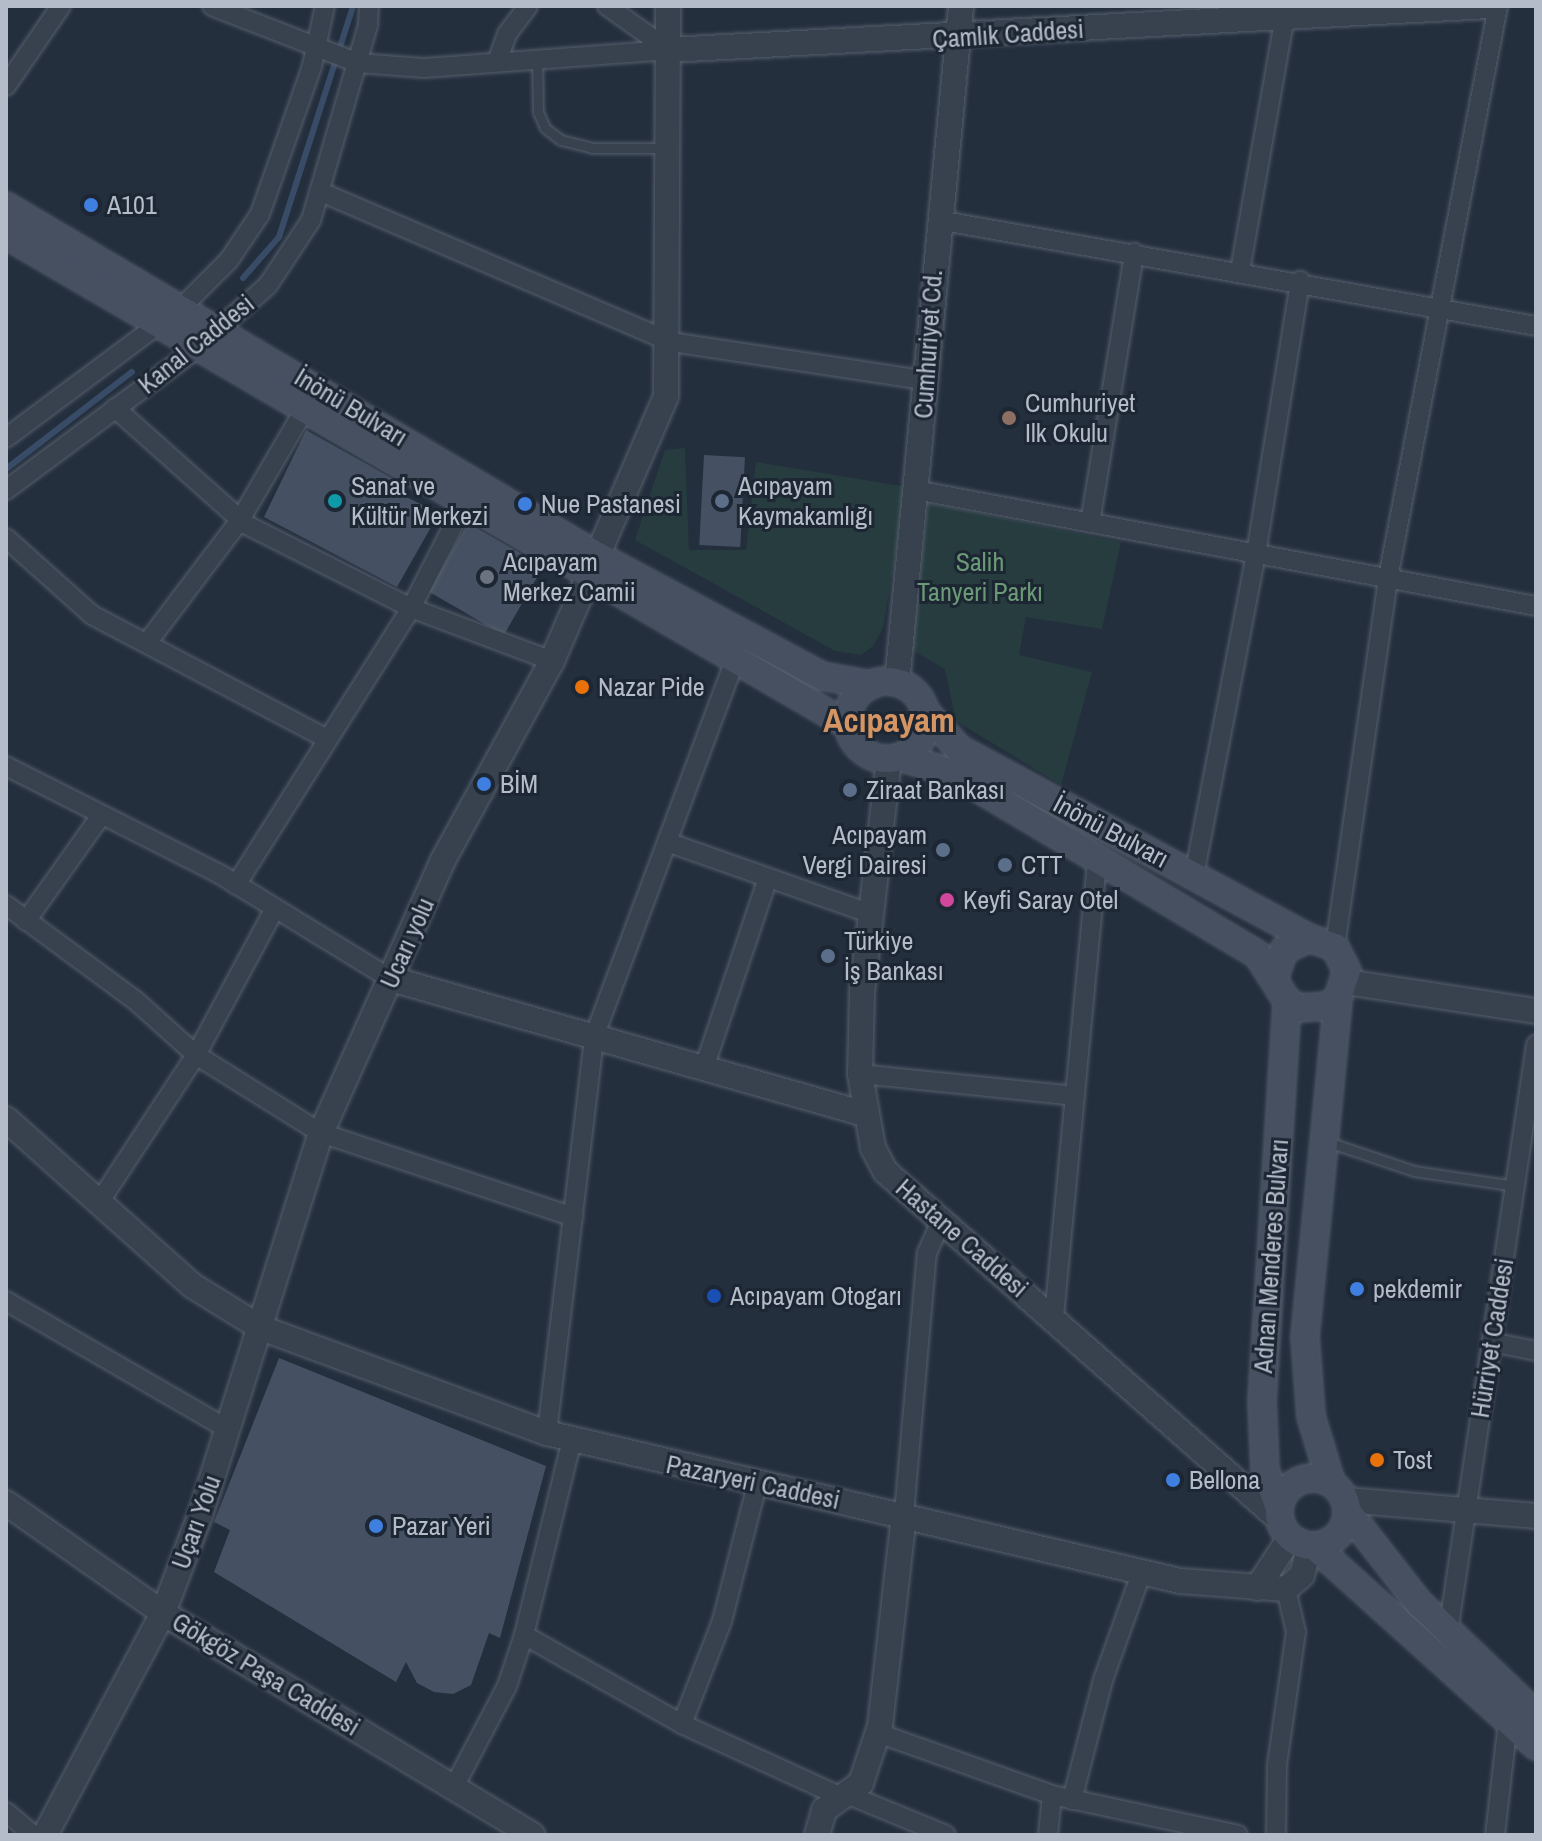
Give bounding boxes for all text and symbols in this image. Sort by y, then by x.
street label: Çamlık Caddesi [931,13,1085,55]
place label: A101 [107,189,157,221]
marker: A101 [82,196,100,214]
street label: Cumhuriyet Cd. [907,268,949,420]
street label: Kanal Caddesi [132,288,260,400]
street label: İnönü Bulvarı [289,361,413,453]
place label: Cumhuriyet Ilk Okulu [1025,387,1135,448]
marker: Cumhuriyet Ilk Okulu [1000,409,1018,427]
place label: Sanat ve Kültür Merkezi [351,470,488,532]
place label: Acıpayam Kaymakamlığı [738,470,873,532]
place label: Nue Pastanesi [541,488,681,520]
marker: Sanat ve Kültür Merkezi [326,492,344,510]
marker: Acıpayam Kaymakamlığı [713,492,731,510]
marker: Nue Pastanesi [516,495,534,513]
place label: Acıpayam Merkez Camii [503,546,636,608]
park label: Salih Tanyeri Parkı [917,546,1043,608]
marker: Acıpayam Merkez Camii [478,568,496,586]
place label: Nazar Pide [598,671,705,703]
marker: Nazar Pide [573,678,591,696]
district label: Acıpayam [823,701,955,741]
place label: BİM [500,768,538,800]
place label: Ziraat Bankası [866,774,1005,806]
marker: BİM [475,775,493,793]
marker: Ziraat Bankası [841,781,859,799]
street label: İnönü Bulvarı [1048,788,1174,874]
place label: Acıpayam Vergi Dairesi [803,819,927,880]
marker: Acıpayam Vergi Dairesi [934,841,952,859]
place label: CTT [1021,849,1062,881]
marker: CTT [996,856,1014,874]
place label: Keyfi Saray Otel [963,884,1118,916]
marker: Keyfi Saray Otel [938,891,956,909]
street label: Ucarı yolu [373,893,441,993]
place label: Türkiye İş Bankası [844,925,944,986]
marker: Türkiye İş Bankası [819,947,837,965]
street label: Adnan Menderes Bulvarı [1247,1138,1295,1374]
street label: Hastane Caddesi [890,1172,1034,1304]
street label: Hürriyet Caddesi [1464,1256,1520,1420]
place label: pekdemir [1373,1273,1462,1305]
place label: Acıpayam Otogarı [730,1280,902,1312]
marker: pekdemir [1348,1280,1366,1298]
marker: Acıpayam Otogarı [705,1287,723,1305]
place label: Tost [1393,1444,1432,1476]
street label: Pazaryeri Caddesi [663,1448,843,1516]
marker: Tost [1368,1451,1386,1469]
place label: Bellona [1189,1464,1260,1496]
street label: Uçarı Yolu [165,1471,227,1573]
marker: Bellona [1164,1471,1182,1489]
place label: Pazar Yeri [392,1510,491,1542]
marker: Pazar Yeri [367,1517,385,1535]
street label: Gökgöz Paşa Caddesi [167,1606,365,1742]

